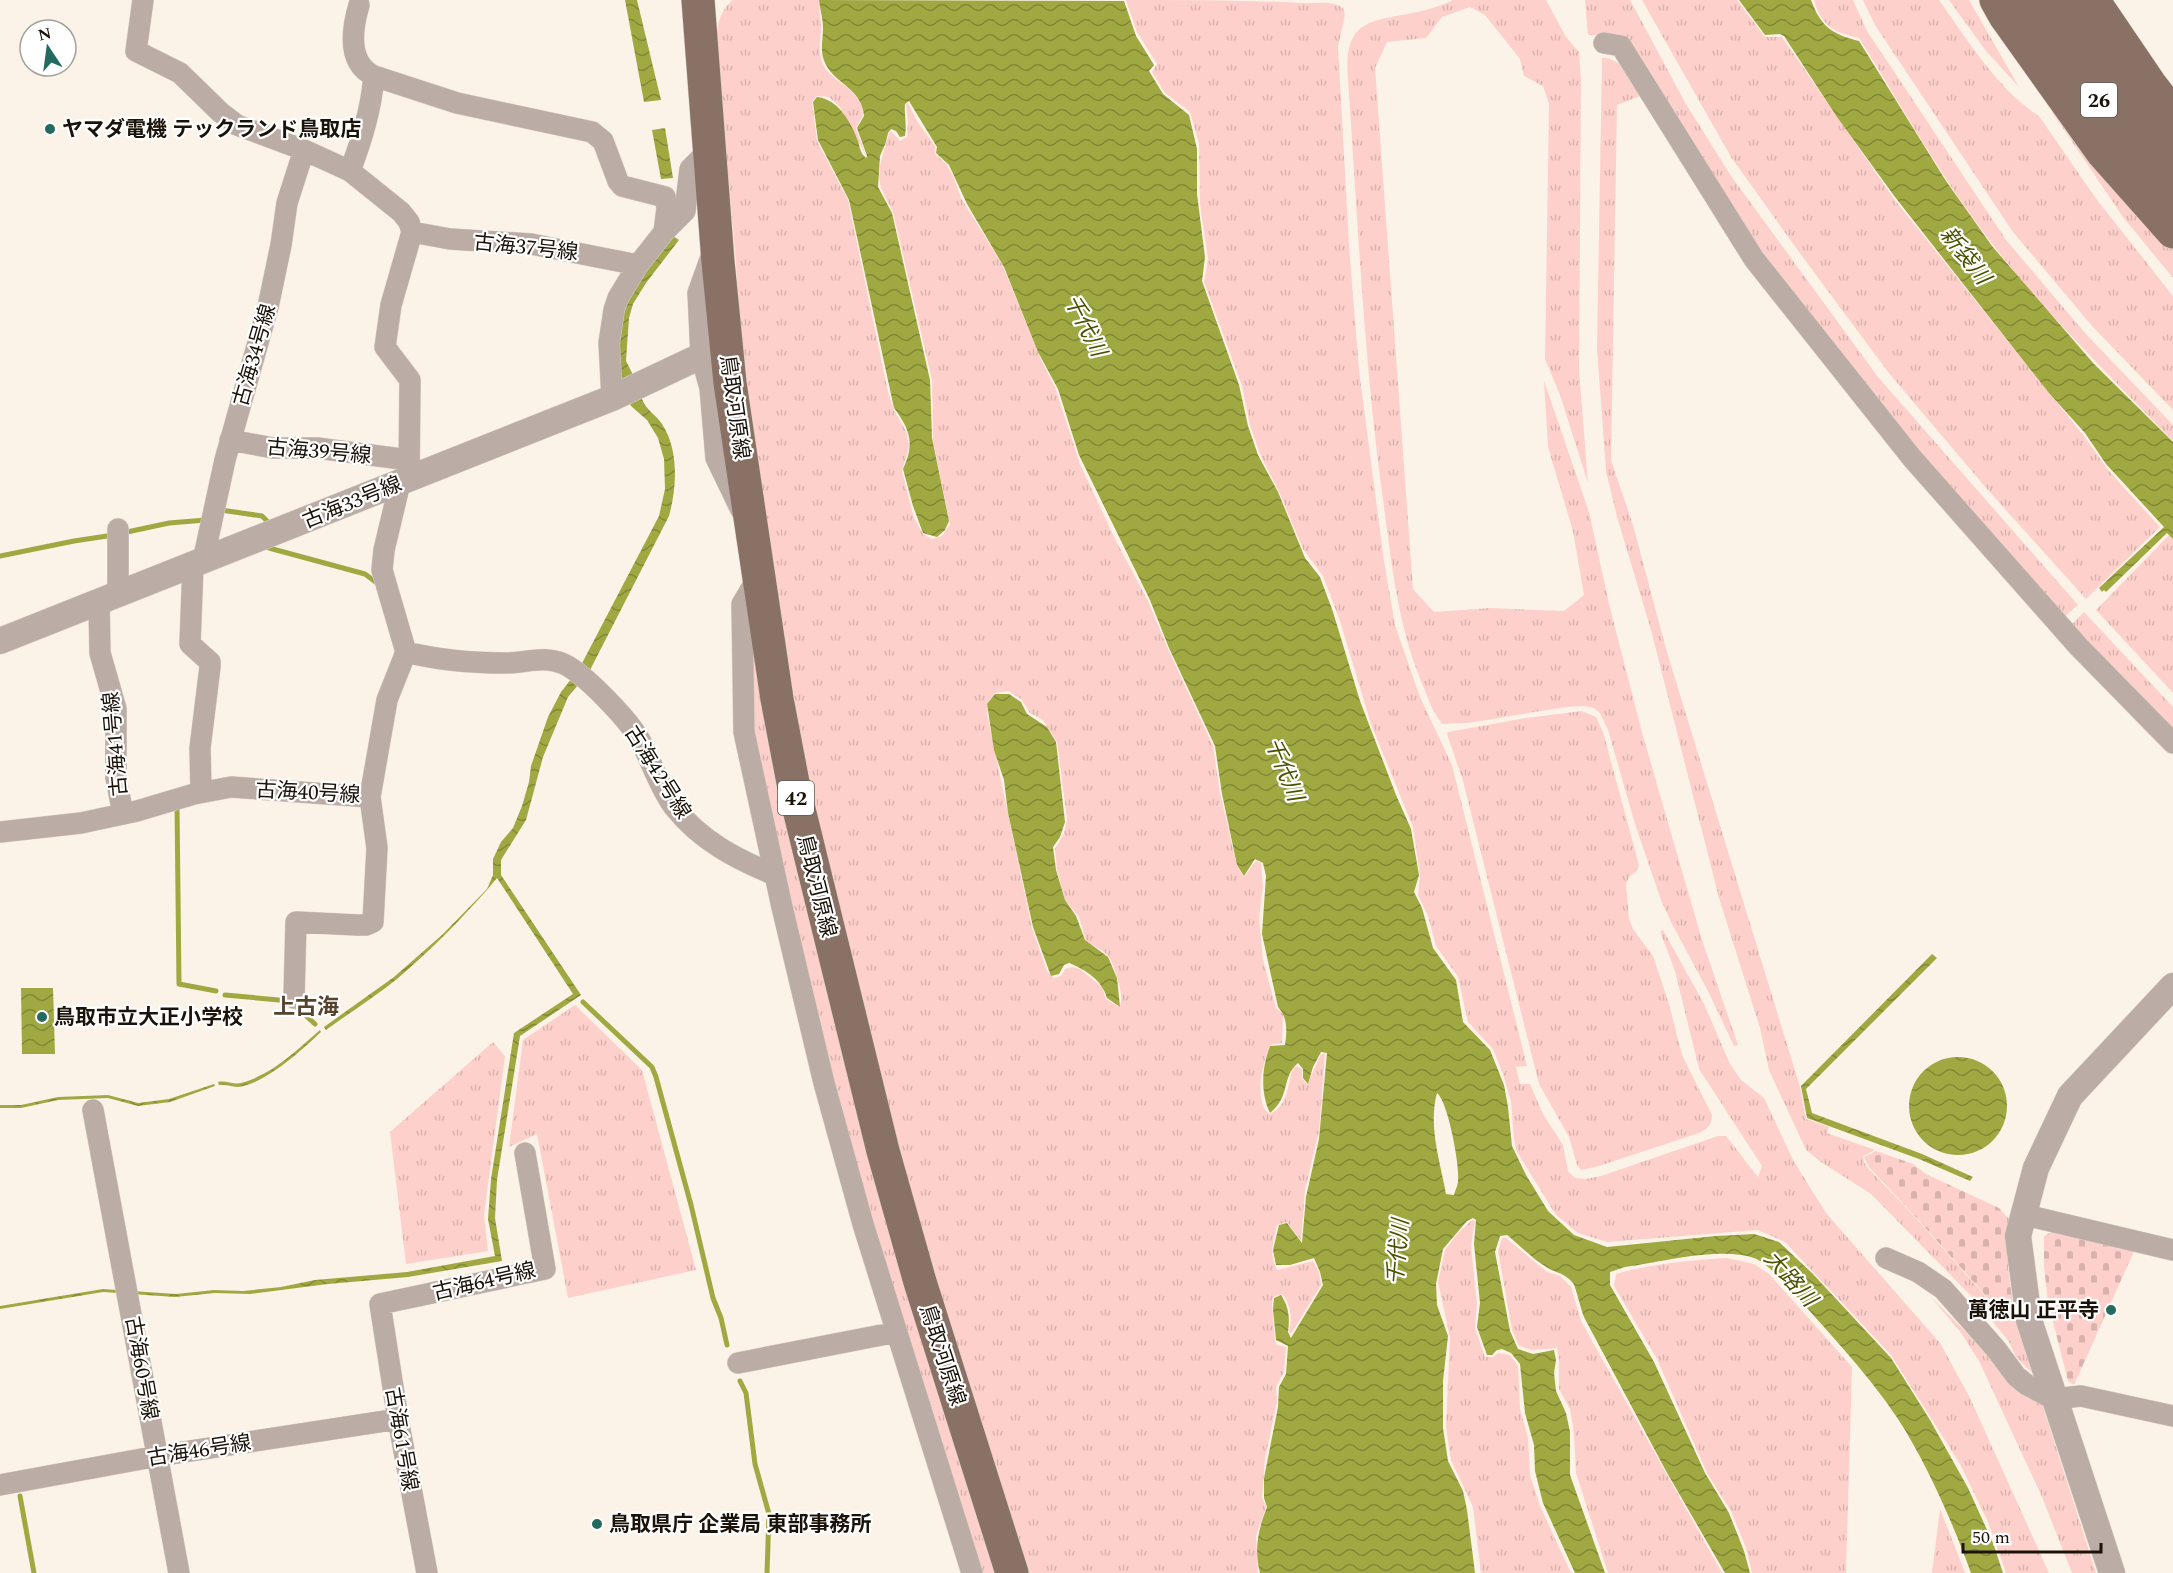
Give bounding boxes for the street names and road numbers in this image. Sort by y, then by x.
road number: 26 [2081,83,2117,117]
street label: 古海37号線 [472,227,580,269]
street label: 古海34号線 [225,300,285,410]
street label: 鳥取河原線 [711,353,757,461]
street label: 古海39号線 [265,431,373,473]
street label: 古海33号線 [298,468,407,537]
street label: 古海41号線 [95,690,137,798]
street label: 古海42号線 [616,720,699,826]
street label: 古海40号線 [255,774,361,812]
road number: 42 [778,781,814,815]
street label: 鳥取河原線 [788,831,844,941]
street label: 古海64号線 [429,1255,539,1309]
street label: 鳥取河原線 [911,1300,973,1410]
street label: 古海60号線 [116,1314,166,1423]
street label: 古海61号線 [376,1385,426,1494]
street label: 古海46号線 [145,1427,254,1475]

